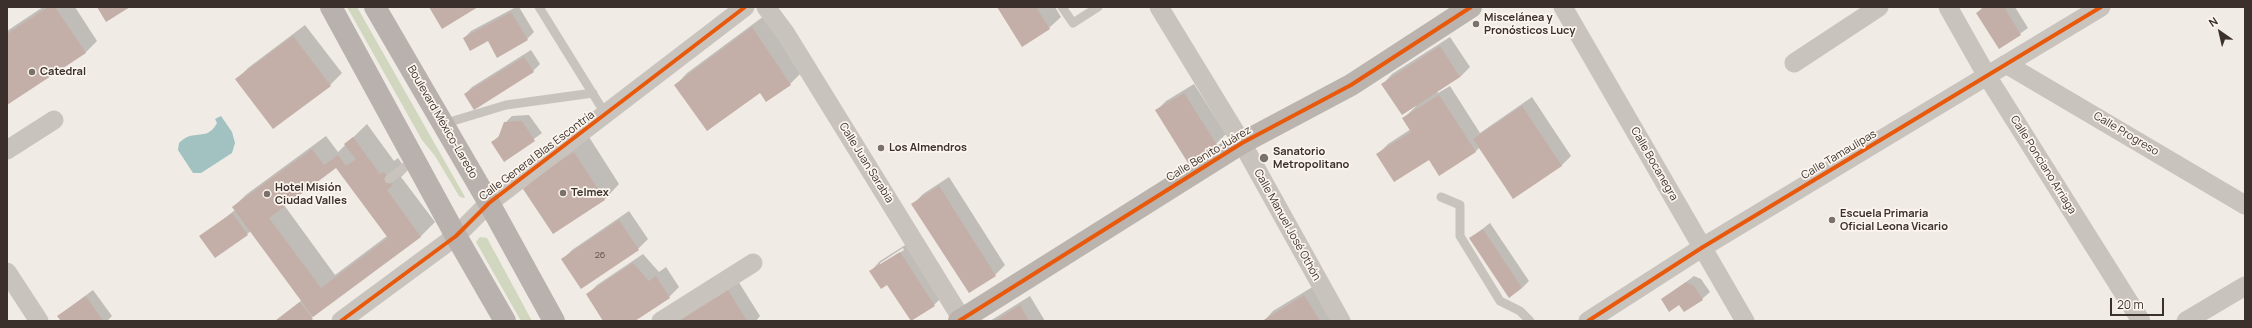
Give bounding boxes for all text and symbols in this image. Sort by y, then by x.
place label: Miscelánea y Pronósticos Lucy [1484,11,1575,37]
north arrow [2200,12,2240,52]
text: N [2206,13,2220,30]
marker: Miscelánea y Pronósticos Lucy [1471,19,1481,29]
street label: Boulevard México-Laredo [404,63,480,181]
place label: Catedral [40,65,86,79]
marker: Catedral [27,67,37,77]
street label: Calle General Blas Escontría [477,108,597,204]
street label: Calle Progreso [2091,109,2161,159]
street label: Calle Ponciano Arriaga [2007,113,2079,217]
street label: Calle Juan Sarabia [836,120,896,206]
street label: Calle Benito Juárez [1164,123,1254,185]
street label: Calle Bocanegra [1628,125,1680,203]
street label: Calle Tamaulipas [1799,127,1879,183]
place label: Los Almendros [889,141,967,155]
marker: Los Almendros [876,143,886,153]
place label: Sanatorio Metropolitano [1273,145,1349,171]
marker: Sanatorio Metropolitano [1258,152,1270,164]
street label: Calle Manuel José Othón [1251,167,1323,283]
place label: Hotel Misión Ciudad Valles [275,181,347,207]
place label: Telmex [571,186,609,200]
marker: Telmex [558,188,568,198]
marker: Hotel Misión Ciudad Valles [262,189,272,199]
place label: Escuela Primaria Oficial Leona Vicario [1840,207,1948,233]
marker: Escuela Primaria Oficial Leona Vicario [1827,215,1837,225]
house number: 26 [595,250,605,260]
scale bar [2112,290,2166,316]
text: 20 m [2117,296,2144,313]

